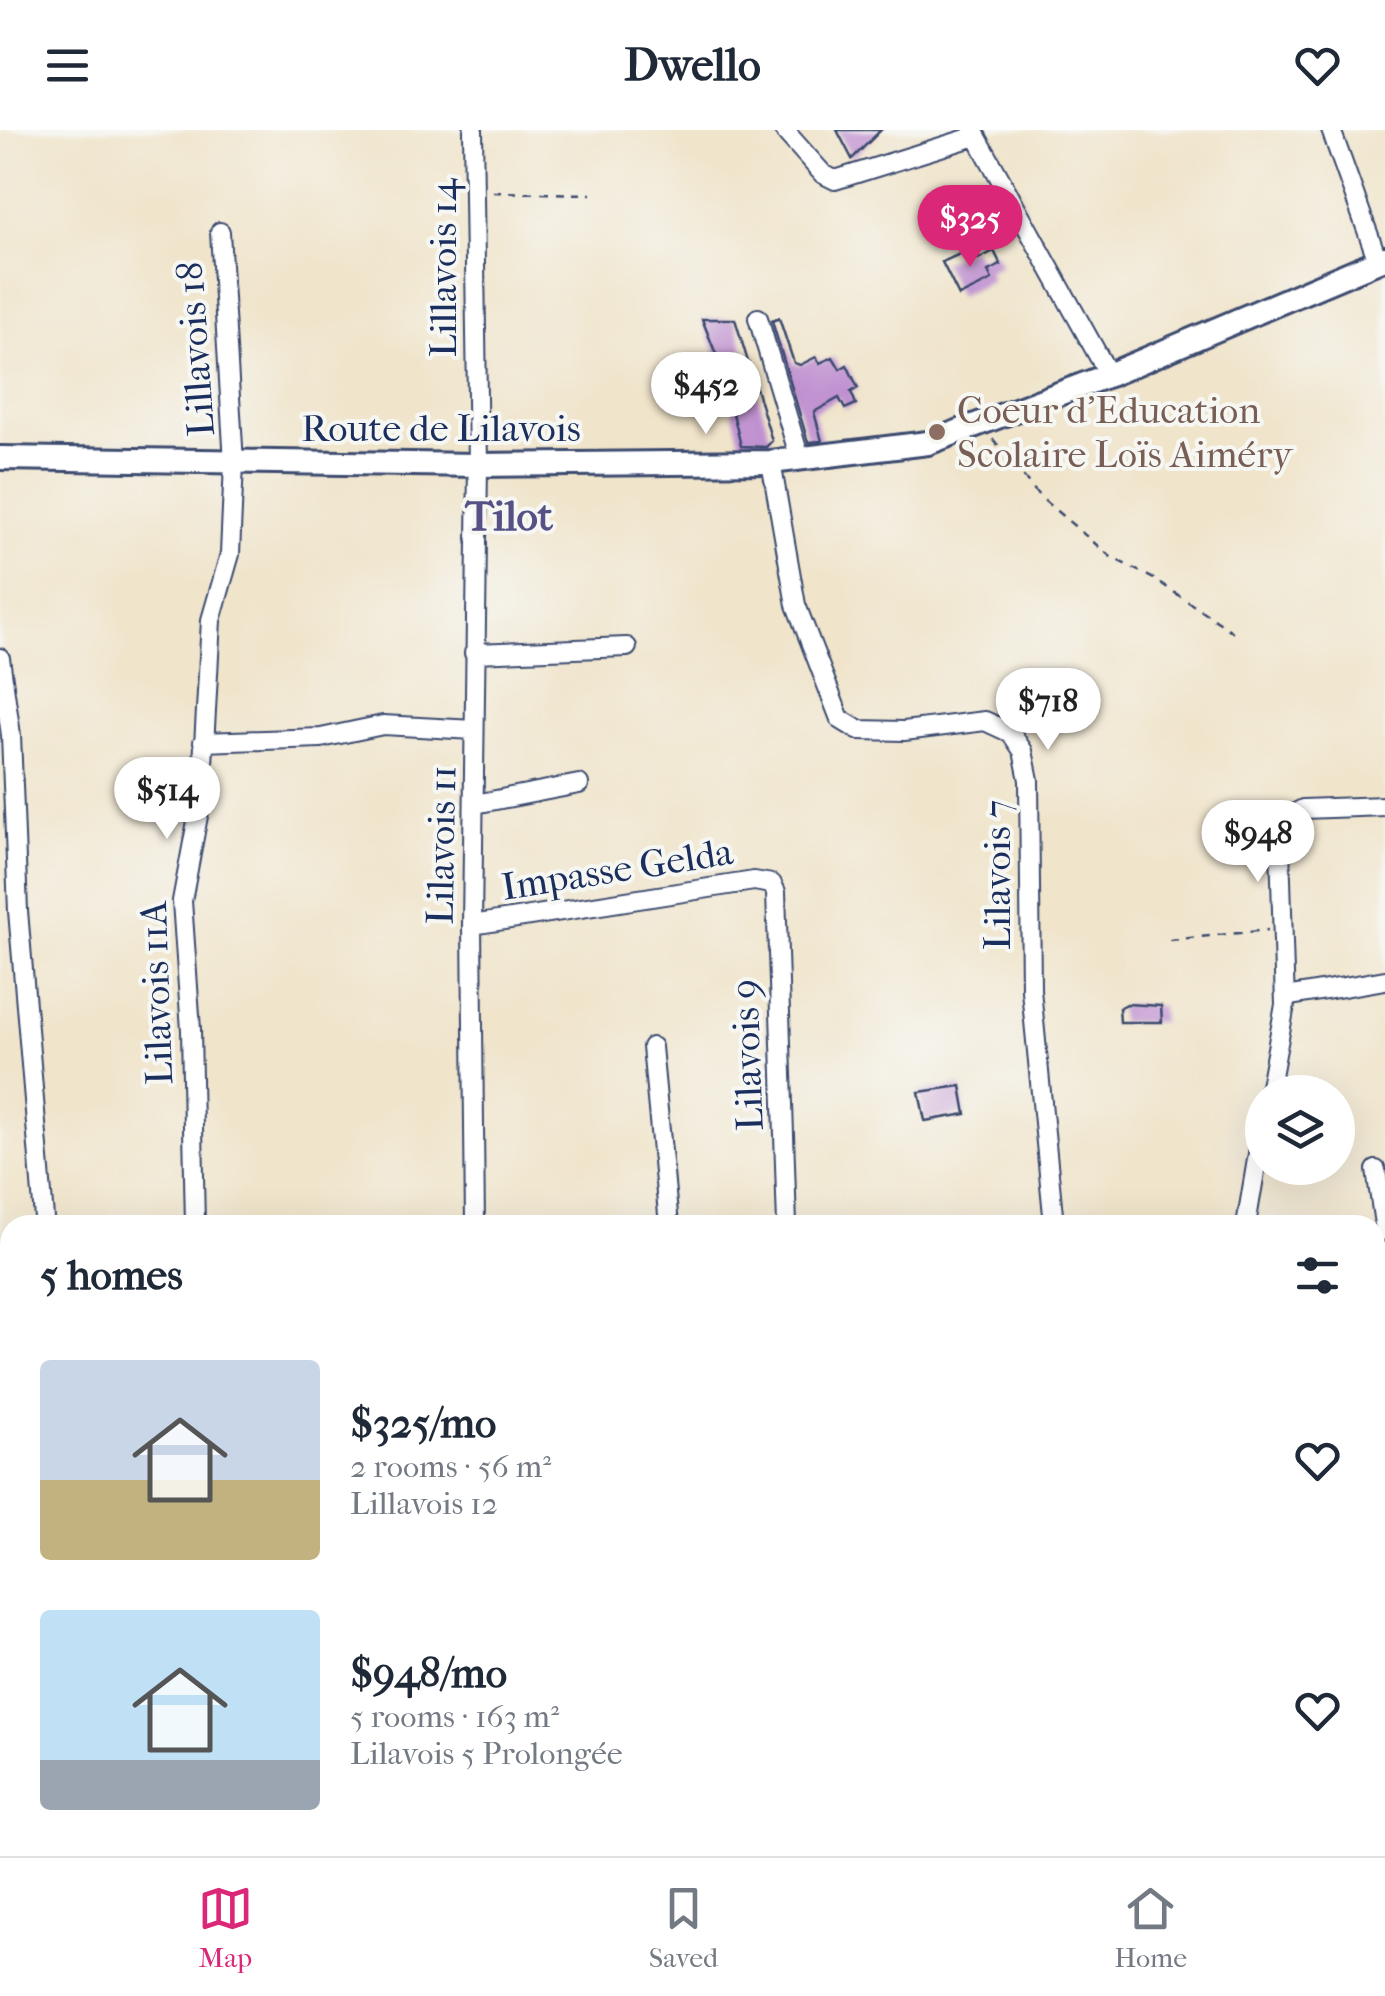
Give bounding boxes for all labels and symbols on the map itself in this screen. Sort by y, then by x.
street label: Lillavois 14 [421,177,466,357]
pin: $325 [911,185,1029,270]
street label: Lillavois 18 [167,260,224,438]
pin: $452 [647,352,765,437]
place label: Coeur d'Education Scolaire Loïs Aiméry [957,388,1294,477]
street label: Route de Lilavois [301,406,581,451]
marker: Coeur d'Education Scolaire Loïs Aiméry [926,421,948,443]
district label: Tilot [464,492,554,541]
pin: $718 [989,668,1107,753]
pin: $514 [108,757,226,842]
street label: Lilavois 11 [418,765,465,925]
street label: Lilavois 7 [975,800,1020,950]
pin: $948 [1199,800,1317,885]
street label: Impasse Gelda [498,829,736,910]
street label: Lilavois 11A [131,900,182,1086]
street label: Lilavois 9 [722,978,773,1132]

